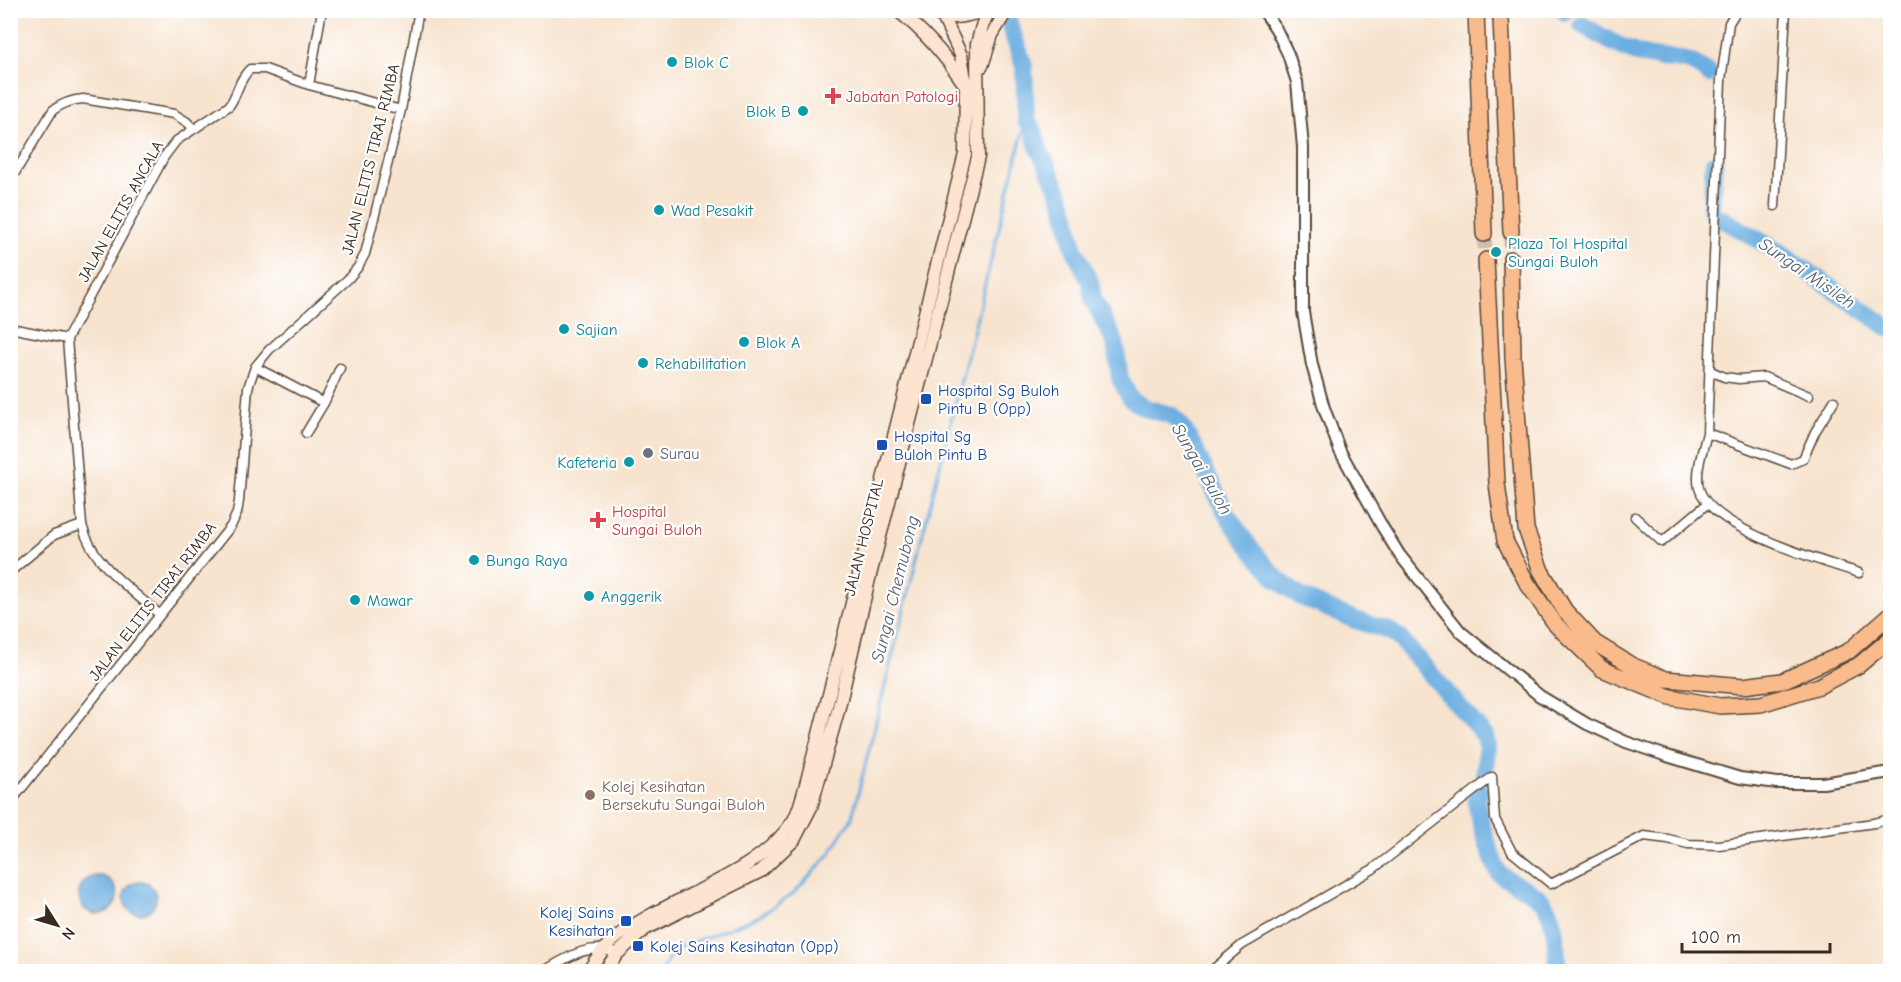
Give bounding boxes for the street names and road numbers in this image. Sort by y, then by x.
street label: JALAN ELITIS TIRAI RIMBA [339,62,403,257]
street label: JALAN ELITIS ANCALA [75,138,167,285]
street label: JALAN HOSPITAL [841,477,887,598]
street label: JALAN ELITIS TIRAI RIMBA [85,519,220,684]

